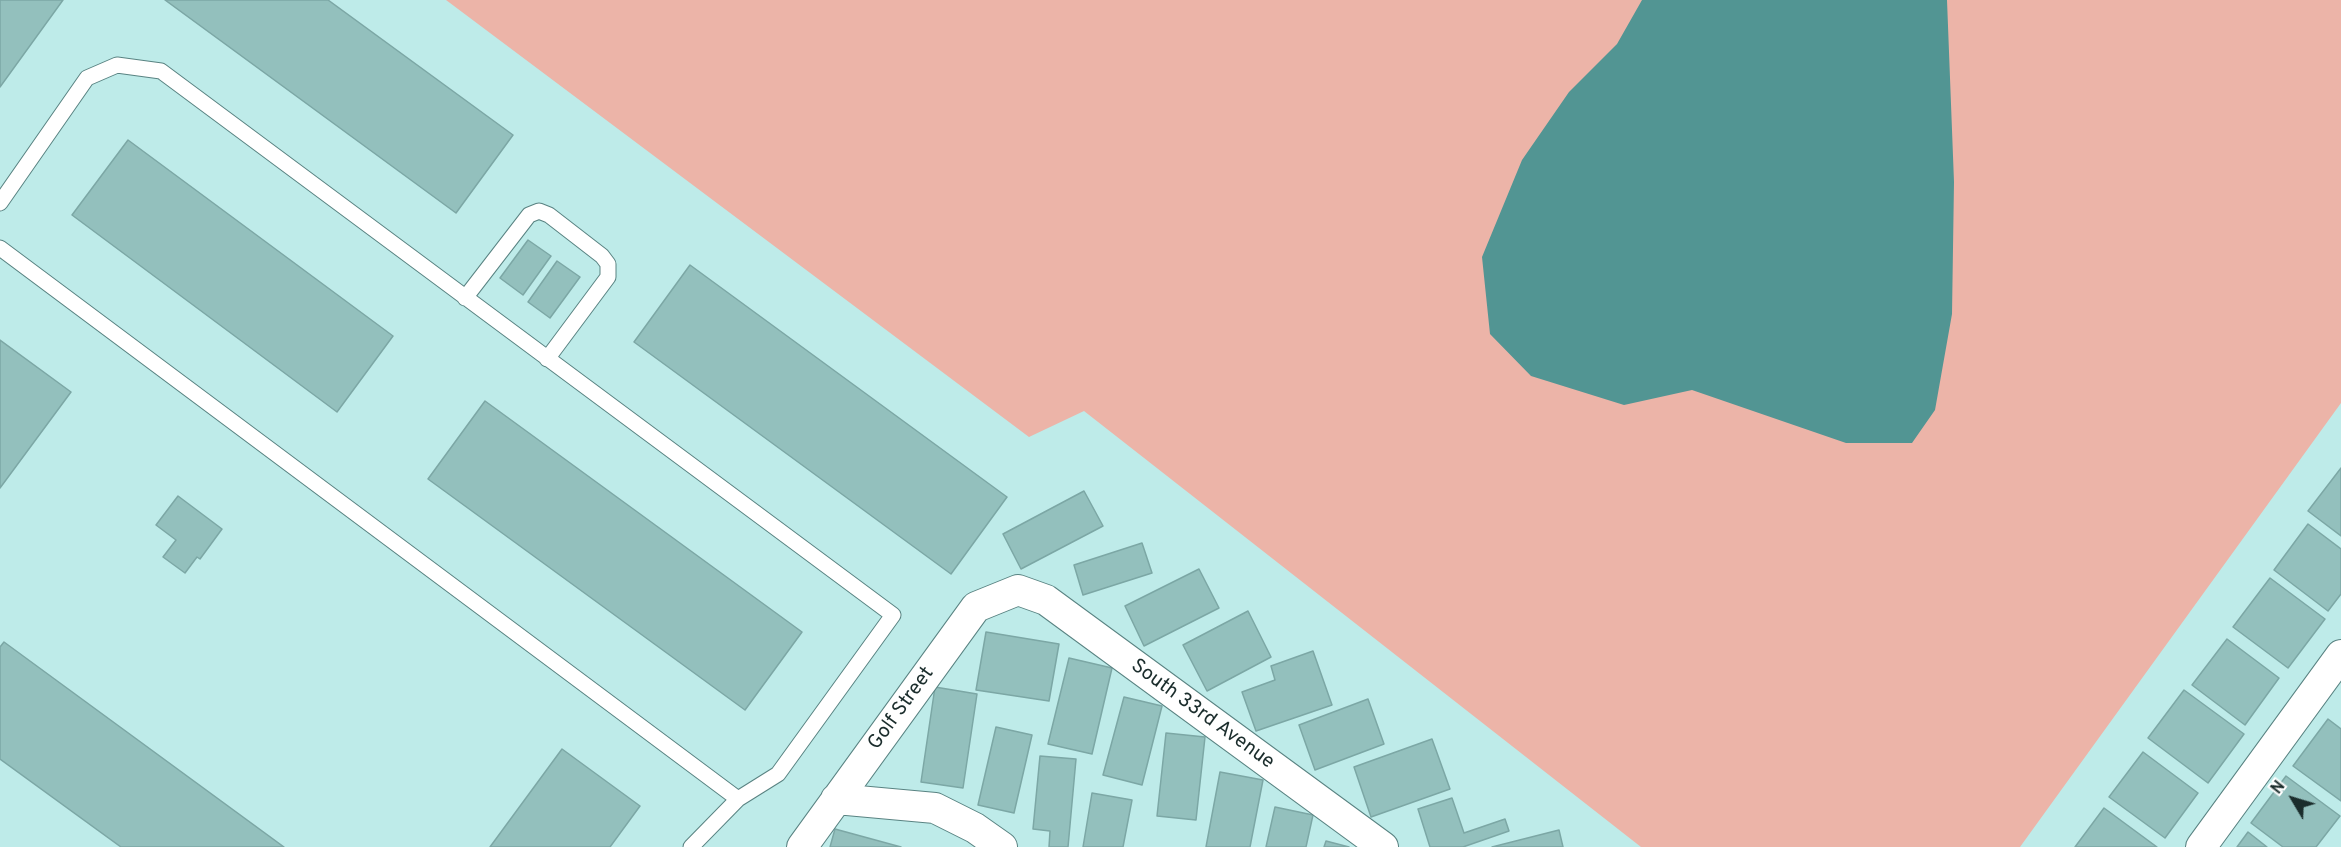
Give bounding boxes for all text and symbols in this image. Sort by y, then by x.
street label: South 33rd Avenue [1126,655,1278,775]
street label: Golf Street [864,663,940,755]
north arrow [2263,769,2323,829]
text: N [2267,777,2290,799]

